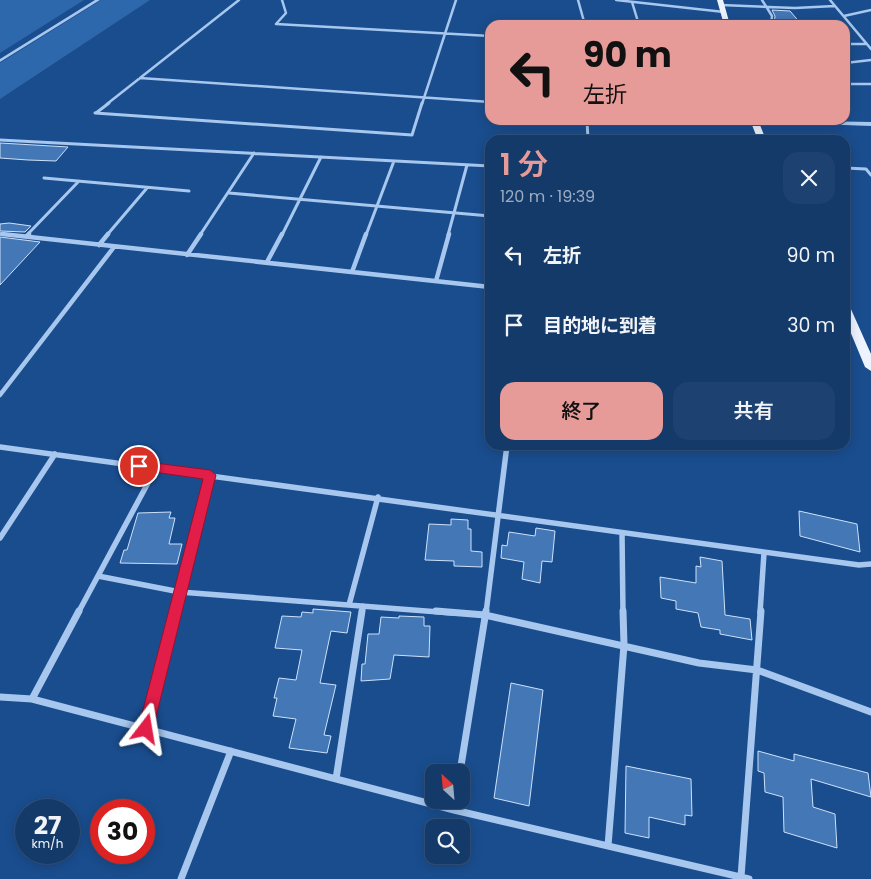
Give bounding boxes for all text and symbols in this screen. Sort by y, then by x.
text: 90 m [583,30,672,79]
icon: left [500,40,565,105]
text: 左折 [583,79,627,110]
text: 1 分 [500,143,548,186]
button: close [783,152,835,204]
text: 120 m · 19:39 [500,185,595,208]
icon: left [500,241,528,269]
text: 左折 [543,242,581,269]
text: 90 m [786,242,835,269]
icon: arrive [500,311,528,339]
text: 目的地に到着 [543,312,657,339]
text: 30 m [787,312,835,339]
button: 終了 [500,382,663,440]
button: 共有 [673,382,835,440]
pin [118,445,160,487]
icon: arrive [125,452,153,480]
position arrow [119,702,171,754]
north arrow [425,764,470,809]
map controls [425,764,470,864]
speed limit sign: 30 [90,799,155,864]
text: 27 [34,808,61,843]
button: search [425,819,470,864]
text: km/h [32,835,63,852]

